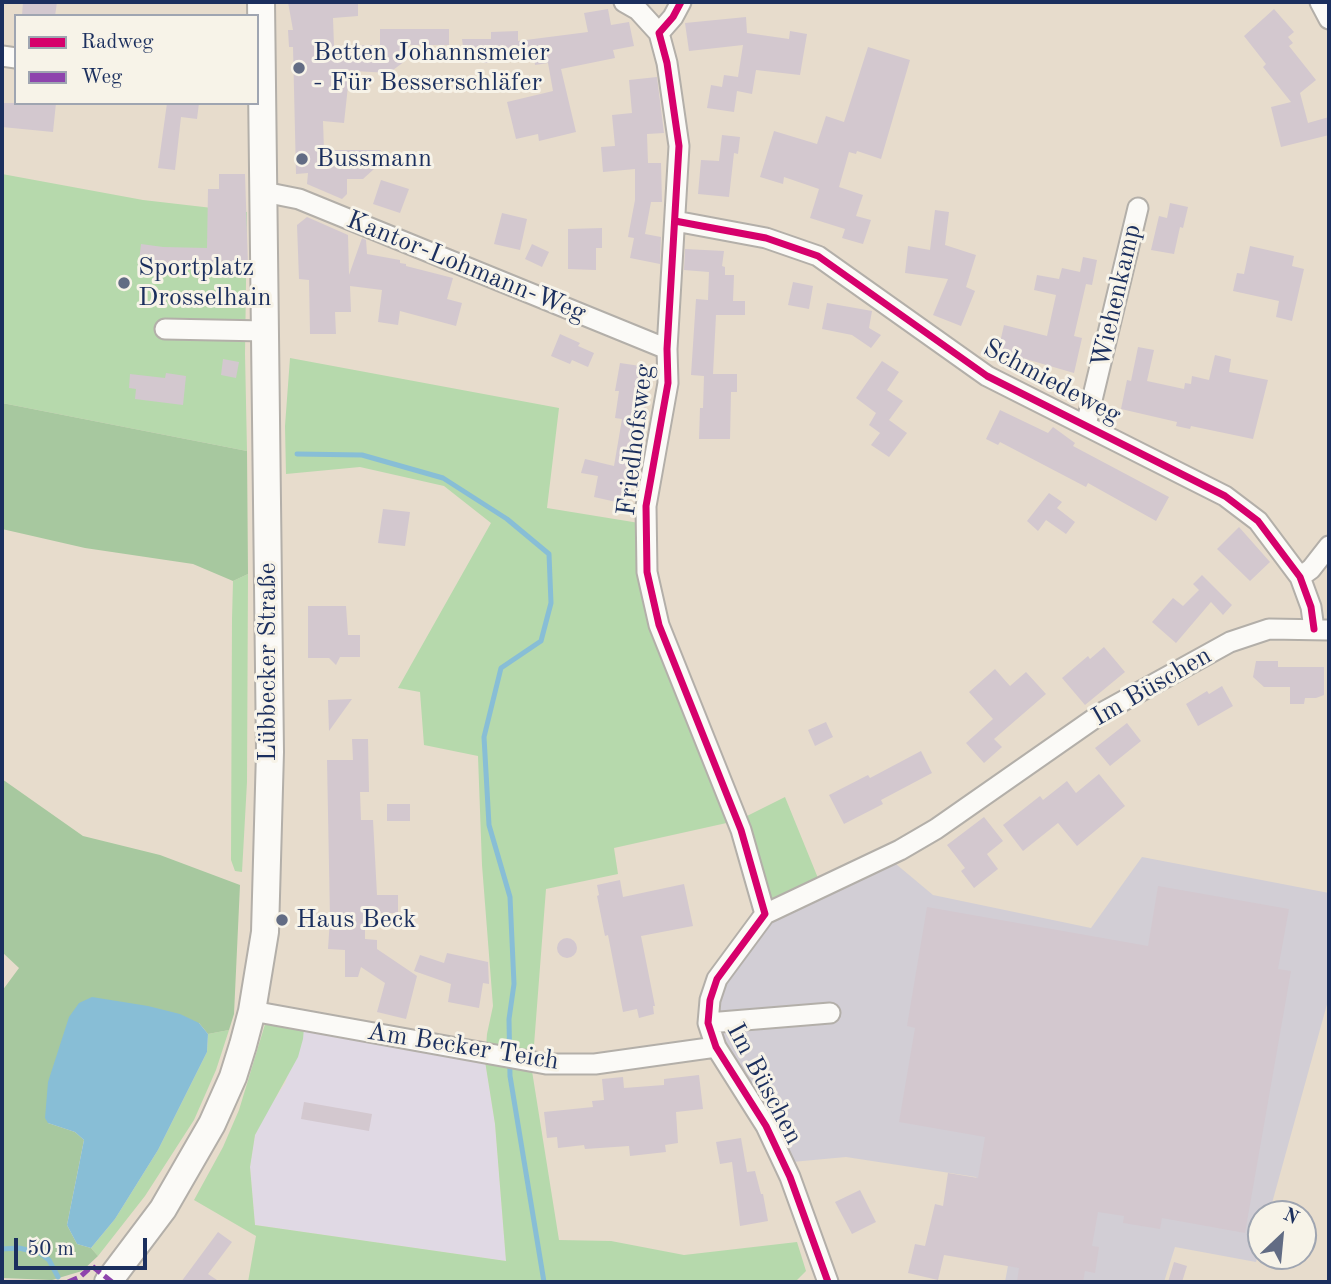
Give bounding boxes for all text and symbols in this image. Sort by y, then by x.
legend [14,14,259,105]
text: Radweg [81,32,154,53]
place label: Betten Johannsmeier - Für Besserschläfer [313,37,550,98]
marker: Betten Johannsmeier - Für Besserschläfer [291,60,307,76]
text: Weg [81,67,122,88]
place label: Bussmann [316,143,432,175]
marker: Bussmann [294,151,310,167]
street label: Kantor-Lohmann-Weg [342,205,590,329]
street label: Wiehenkamp [1085,221,1149,371]
place label: Sportplatz Drosselhain [138,252,271,314]
marker: Sportplatz Drosselhain [116,275,132,291]
street label: Schmiedeweg [978,333,1126,431]
street label: Friedhofsweg [611,362,661,518]
street label: Lübbecker Straße [252,562,284,762]
street label: Im Büschen [1087,640,1217,734]
place label: Haus Beck [296,904,417,936]
marker: Haus Beck [274,912,290,928]
street label: Am Becker Teich [365,1016,561,1078]
street label: Im Büschen [719,1018,809,1150]
north arrow [1247,1200,1317,1270]
text: N [1280,1206,1301,1229]
scale bar [18,1224,150,1268]
text: 50 m [27,1239,74,1260]

